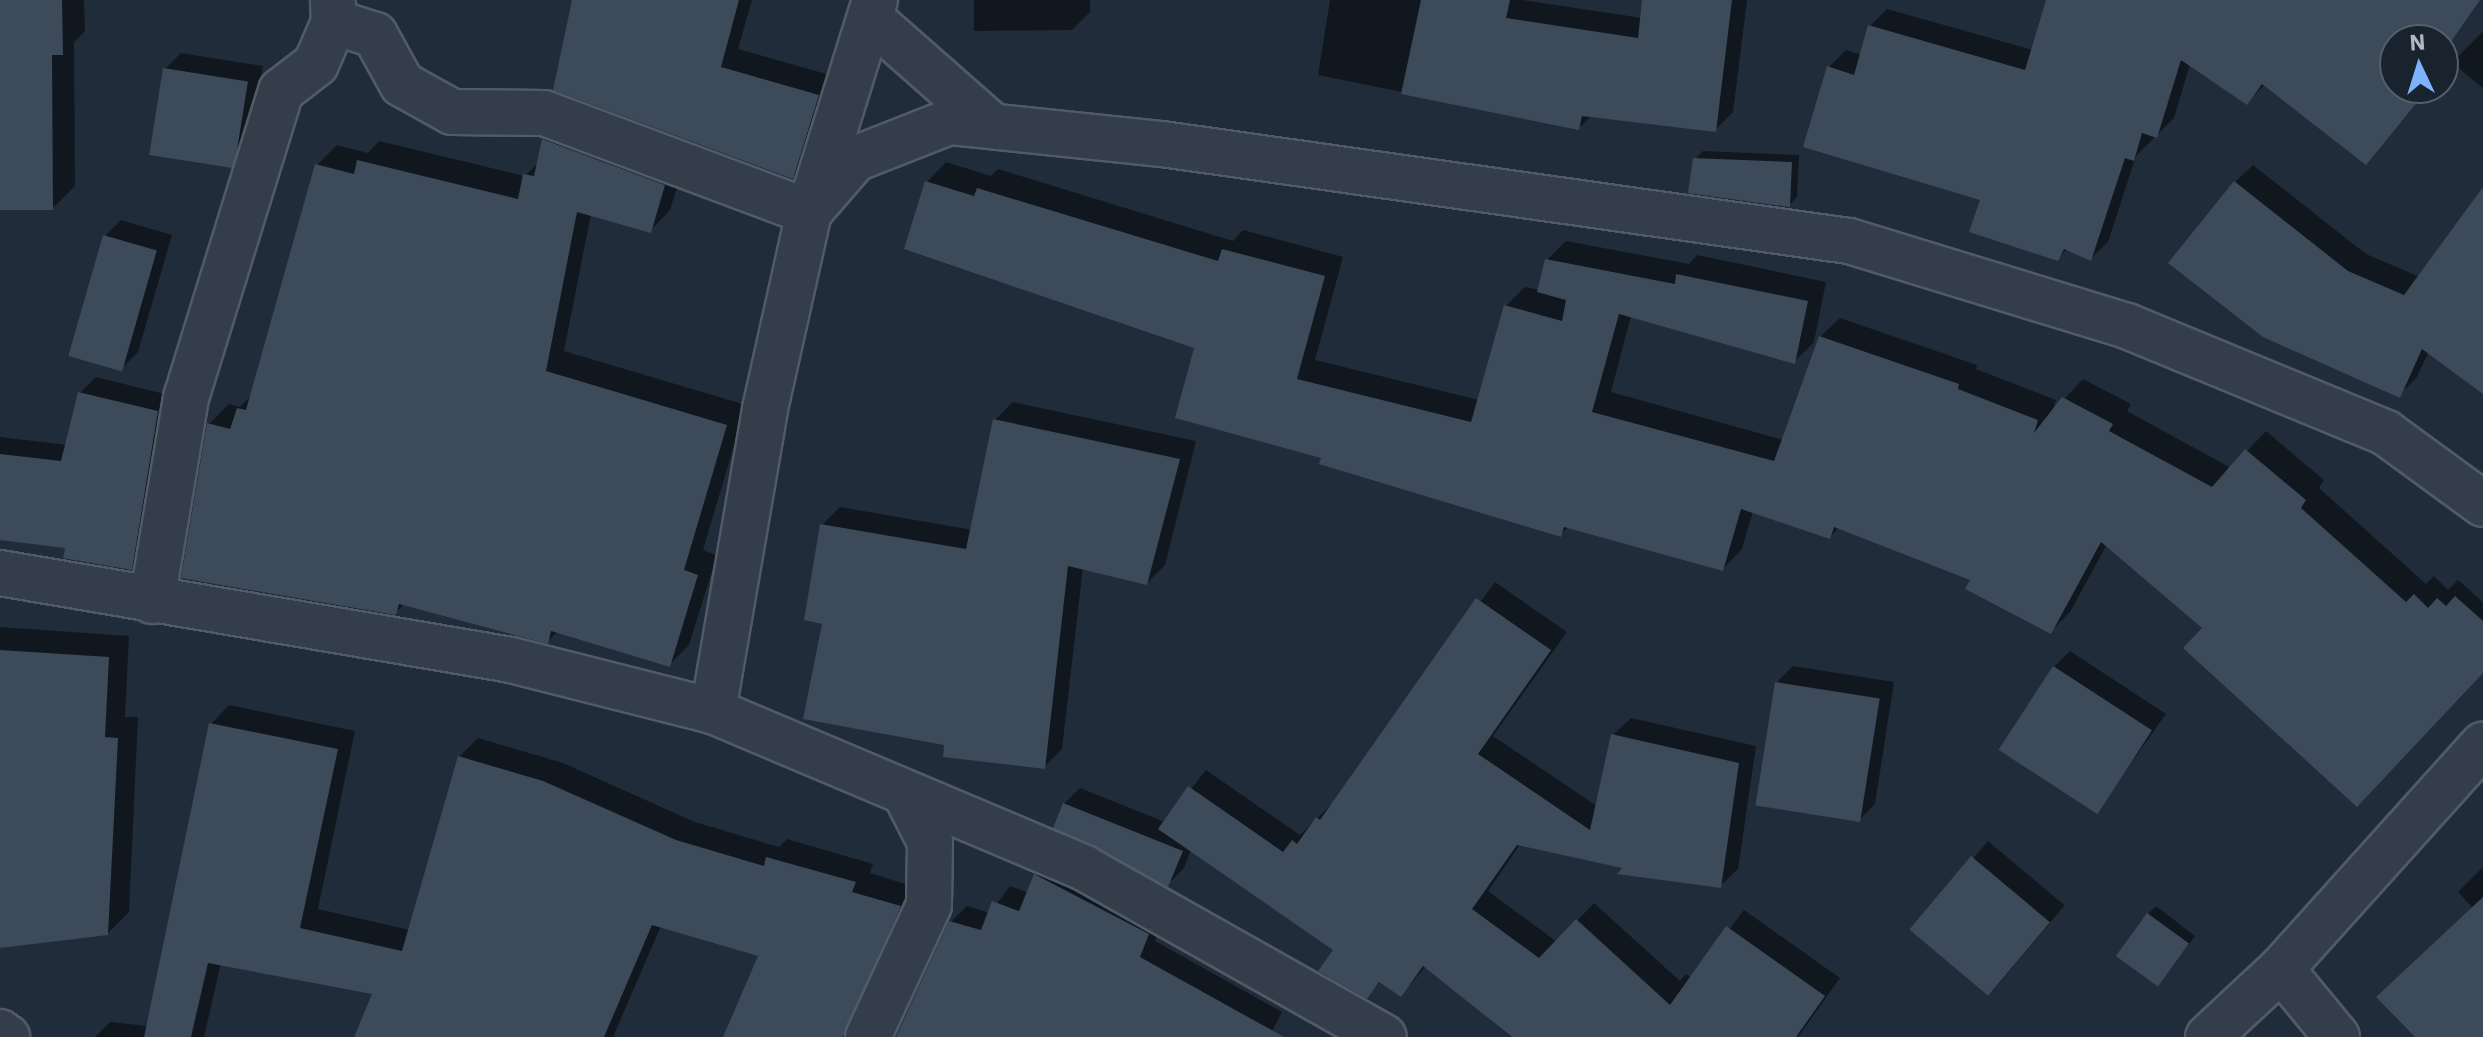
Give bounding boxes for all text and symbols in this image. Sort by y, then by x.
north arrow [2379,24,2459,104]
text: N [2408,27,2426,57]

